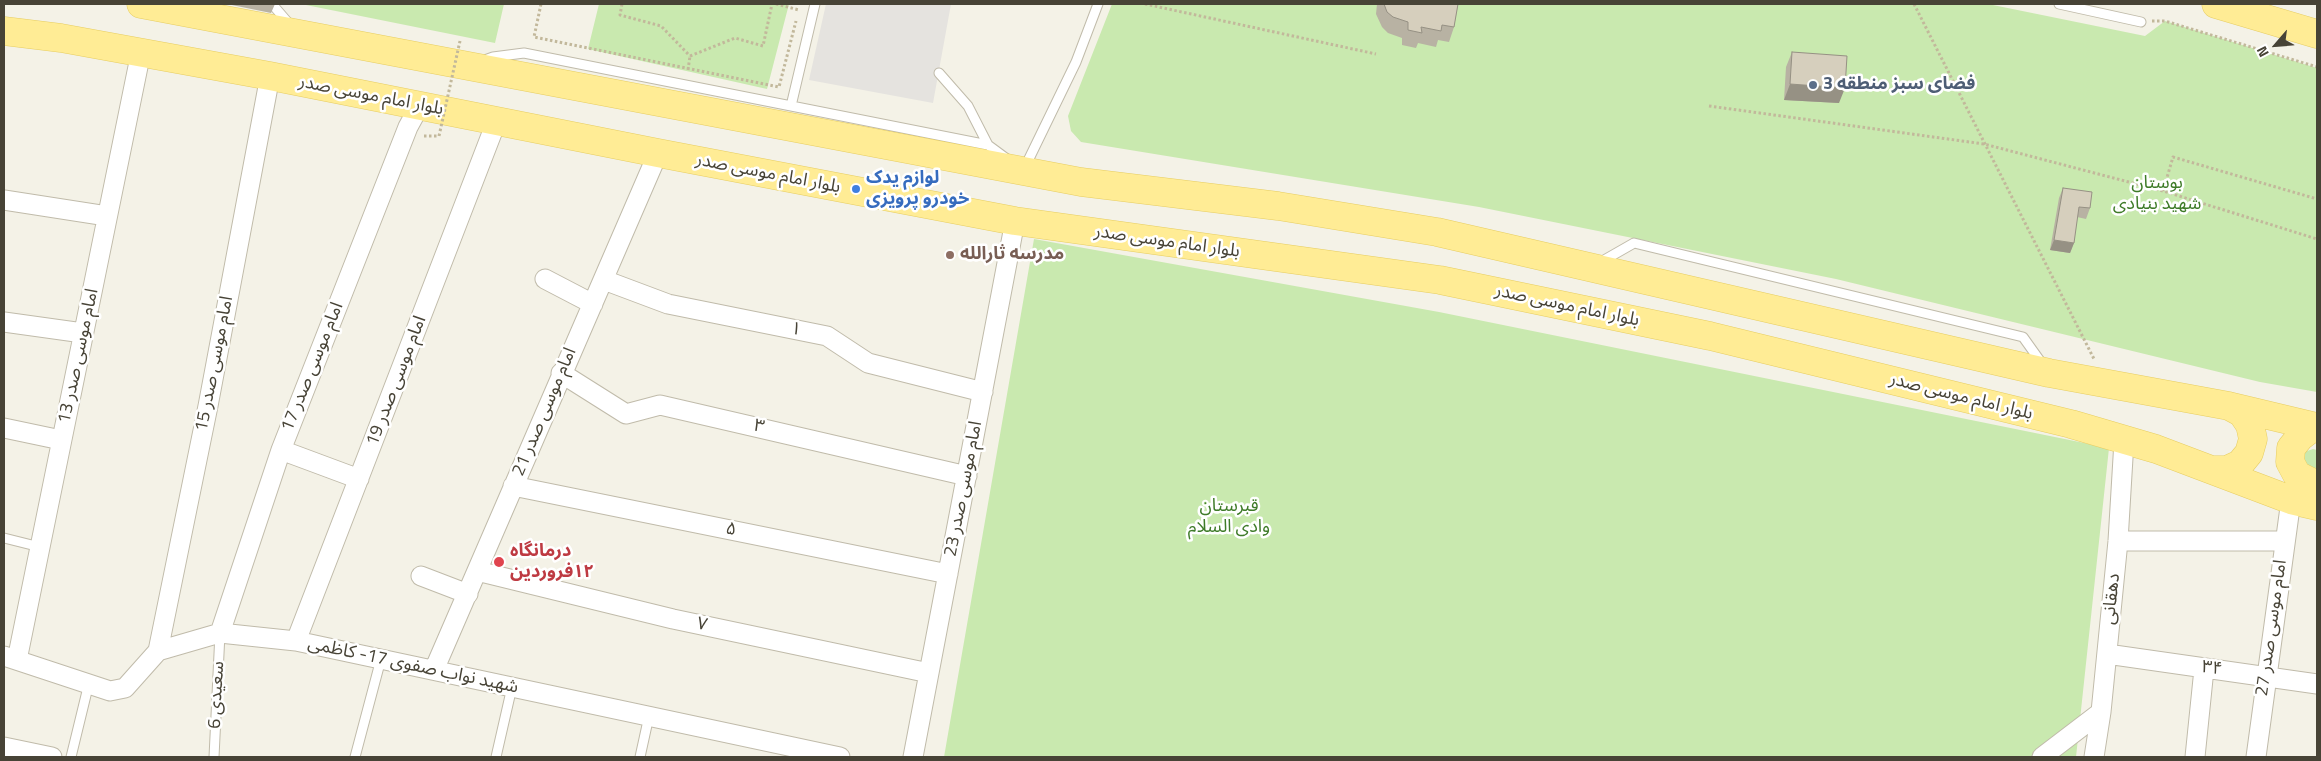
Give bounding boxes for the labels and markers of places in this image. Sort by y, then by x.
place label: فضای سبز منطقه 3 [1823,74,1975,96]
marker: فضای سبز منطقه 3 [1807,79,1819,91]
place label: لوازم یدک خودرو پرویزی [866,168,969,210]
marker: لوازم یدک خودرو پرویزی [850,183,862,195]
place label: مدرسه ثارالله [960,244,1064,266]
marker: مدرسه ثارالله [944,249,956,261]
place label: درمانگاه ١٢فروردین [510,541,594,584]
marker: درمانگاه ١٢فروردین [492,555,506,569]

